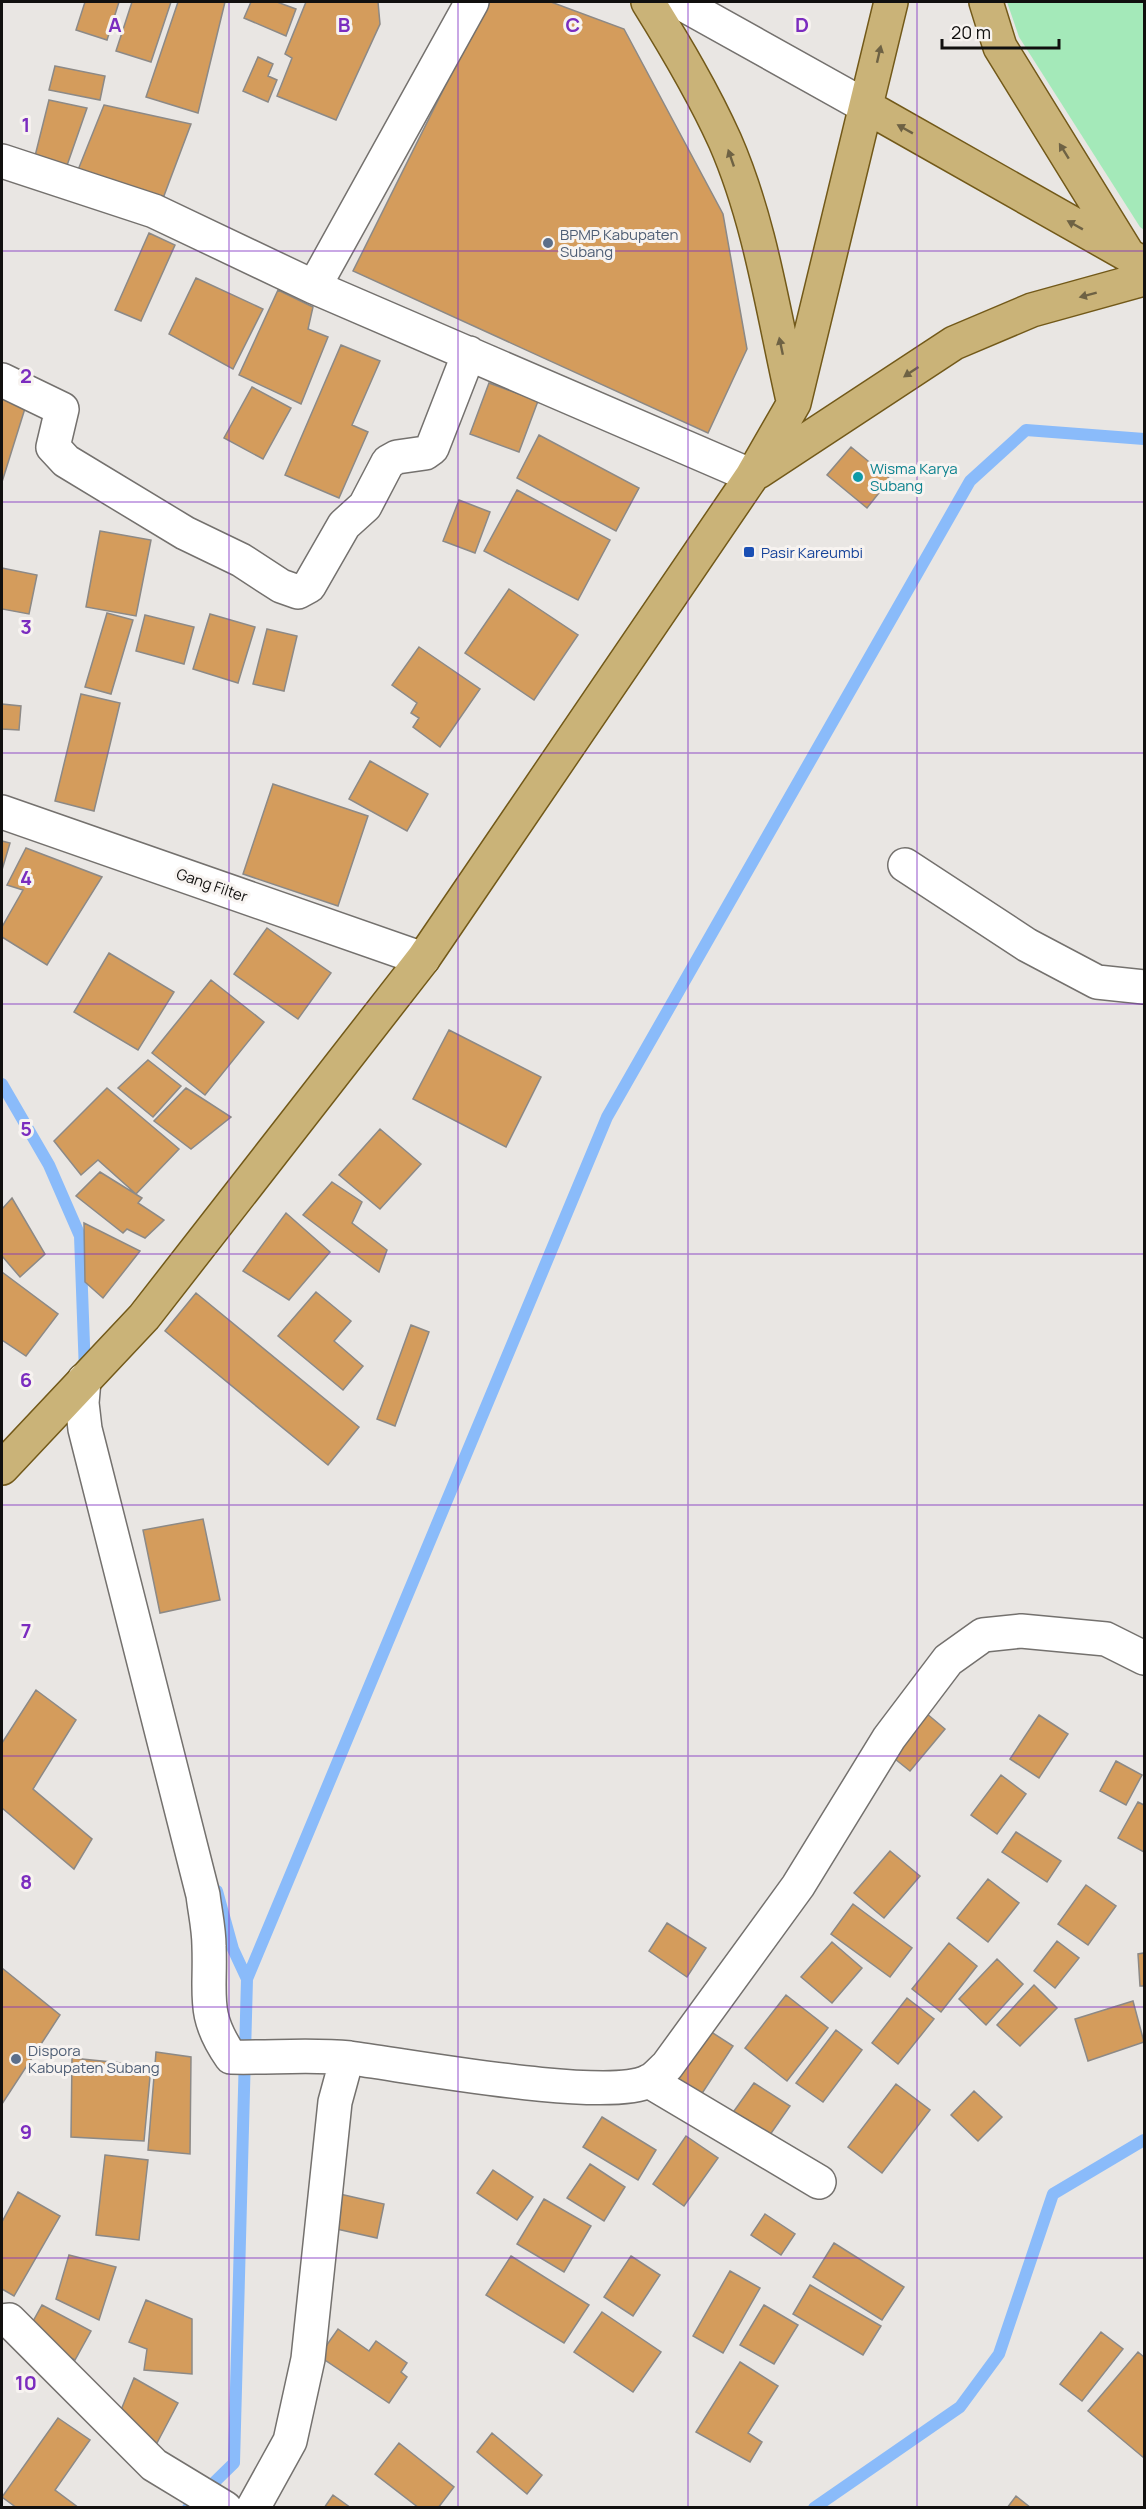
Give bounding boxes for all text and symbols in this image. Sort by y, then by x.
text: A [108,11,122,38]
text: B [338,11,351,38]
text: C [566,11,580,38]
text: D [795,11,809,38]
scale bar [942,12,1059,50]
text: 20 m [951,20,991,44]
one-way arrow [874,45,884,64]
text: 1 [22,111,30,138]
one-way arrow [896,124,913,134]
one-way arrow [1059,143,1070,159]
one-way arrow [725,149,735,167]
one-way arrow [1066,220,1083,230]
place label: BPMP Kabupaten Subang [560,224,678,262]
marker: BPMP Kabupaten Subang [541,236,555,250]
one-way arrow [1079,291,1097,300]
one-way arrow [776,336,785,355]
text: 2 [20,362,32,389]
one-way arrow [903,366,919,378]
place label: Wisma Karya Subang [870,458,958,496]
marker: Wisma Karya Subang [851,470,865,484]
place label: Pasir Kareumbi [761,542,863,563]
marker: Pasir Kareumbi [742,545,756,559]
text: 3 [20,613,32,640]
street label: Gang Filter [174,863,251,907]
text: 4 [20,864,32,891]
text: 5 [20,1115,32,1142]
text: 6 [20,1366,32,1393]
text: 7 [21,1617,31,1644]
text: 8 [20,1868,32,1895]
place label: Dispora Kabupaten Subang [28,2040,160,2078]
marker: Dispora Kabupaten Subang [9,2052,23,2066]
text: 9 [20,2118,32,2145]
text: 10 [15,2369,37,2396]

